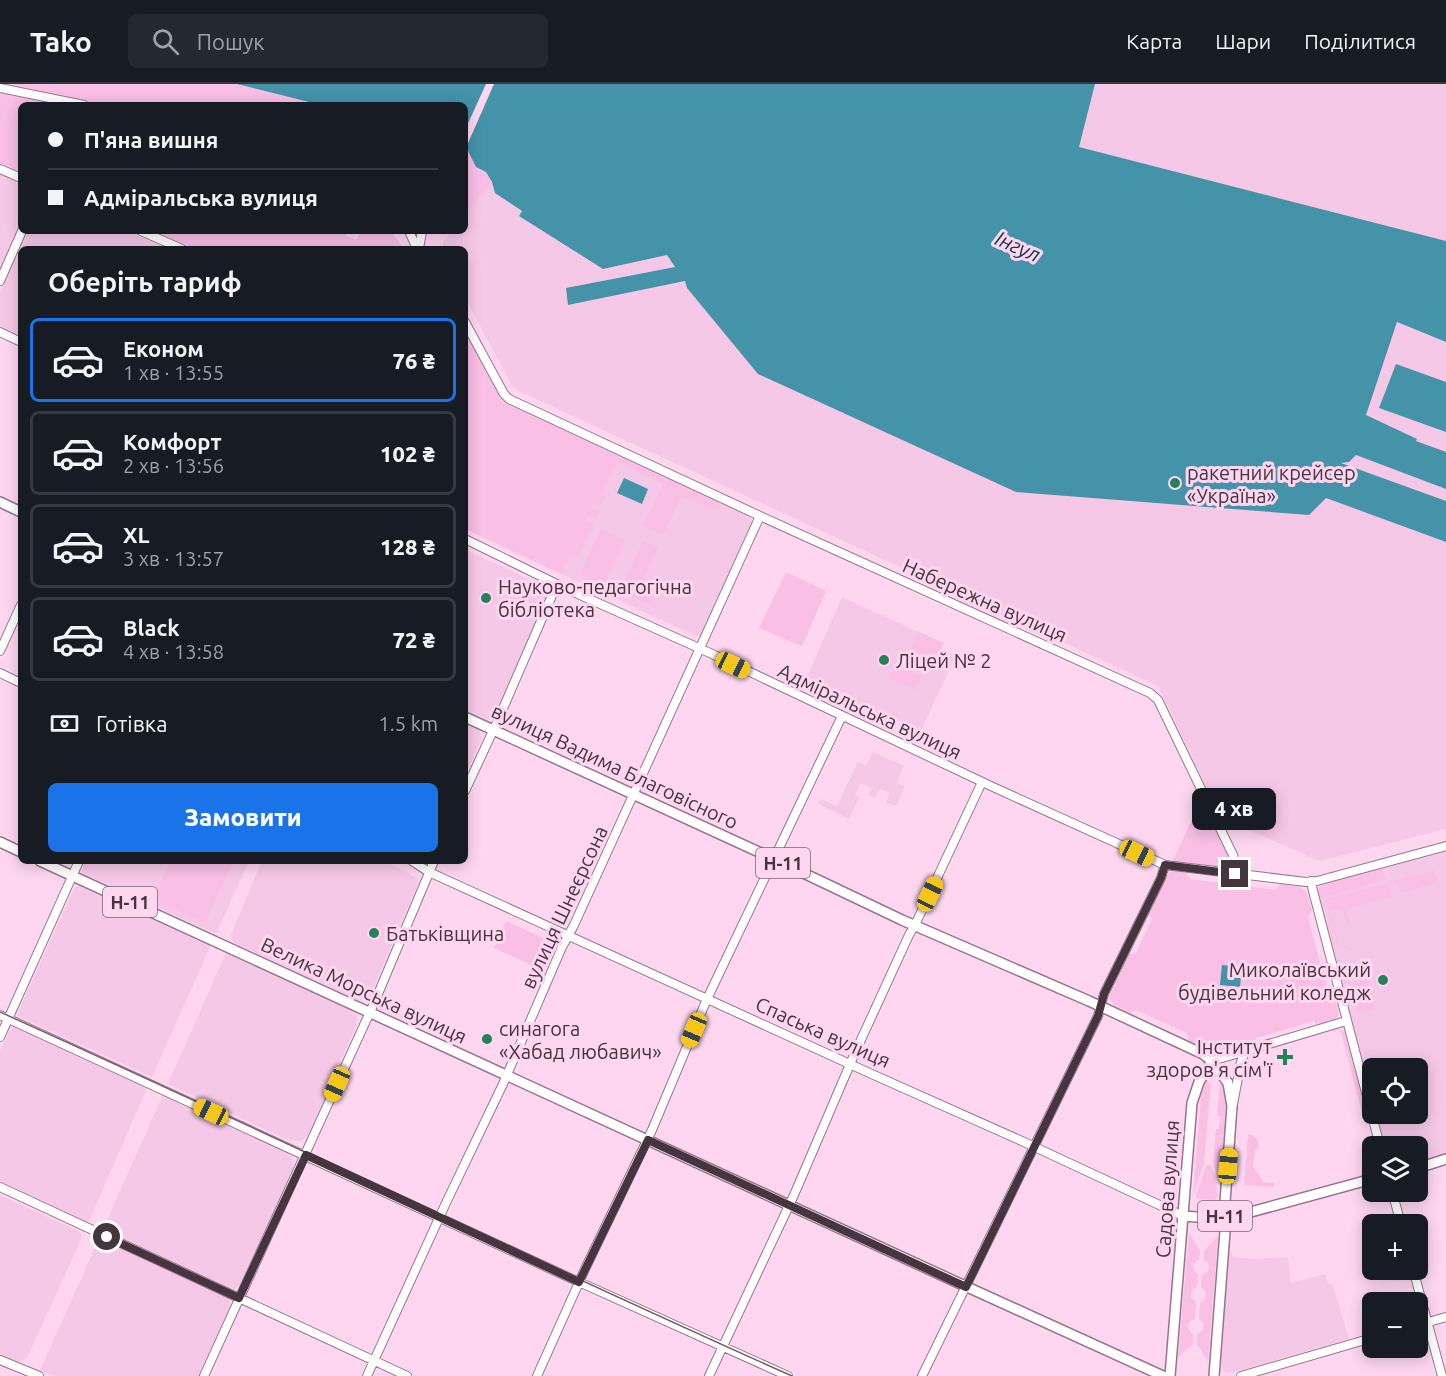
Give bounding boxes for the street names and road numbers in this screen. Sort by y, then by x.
street label: Набережна вулиця [899,553,1071,647]
street label: Адміральська вулиця [775,658,965,764]
street label: вулиця Вадима Благовісного [488,699,742,833]
street label: вулиця Шнеєрсона [516,822,612,992]
road number: Н-11 [756,848,810,878]
road number: Н-11 [103,887,157,917]
street label: Велика Морська вулиця [258,932,470,1048]
street label: Спаська вулиця [752,992,894,1072]
street label: Садова вулиця [1151,1119,1183,1259]
road number: Н-11 [1198,1201,1252,1231]

